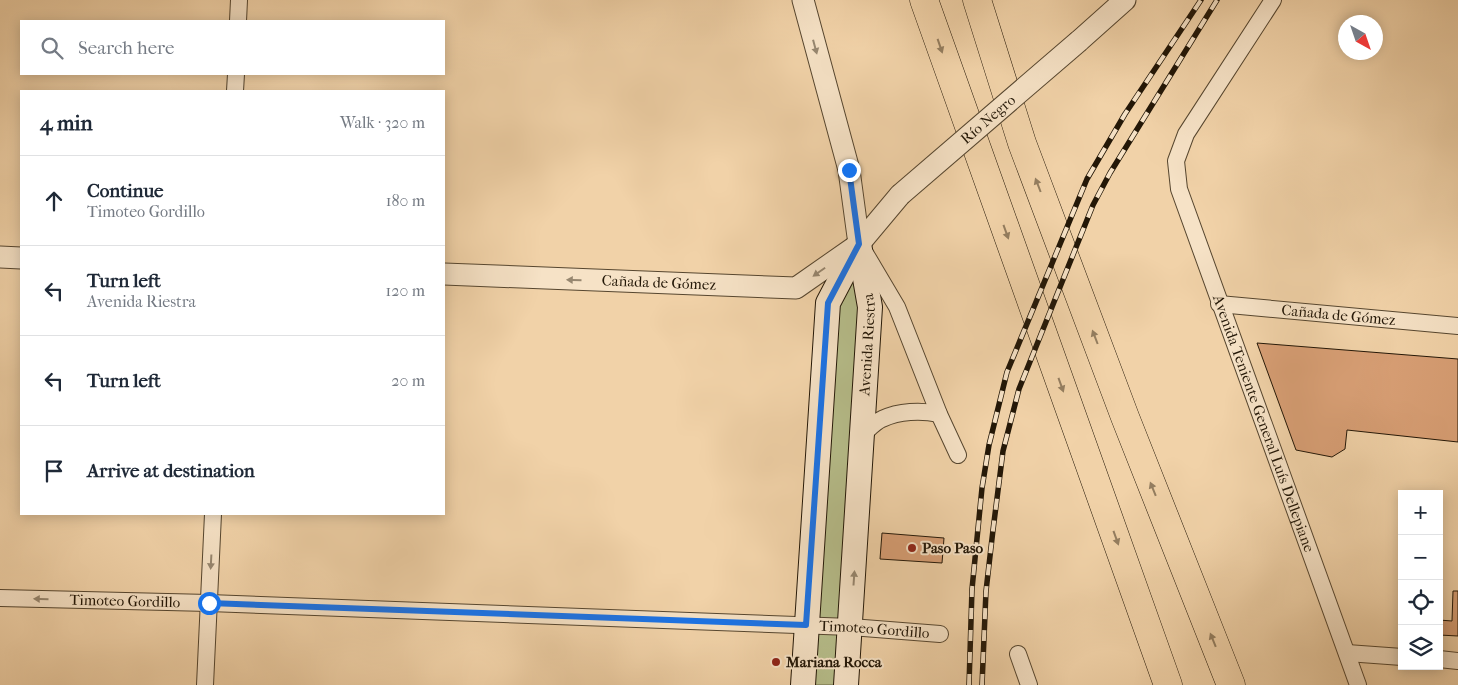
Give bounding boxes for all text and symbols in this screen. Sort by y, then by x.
north arrow [1338,15,1383,60]
search box [20,20,445,75]
icon: search [38,34,66,62]
text: Search here [78,37,174,59]
one-way arrow [936,39,944,54]
one-way arrow [812,40,820,55]
street label: Río Negro [957,91,1019,148]
text: 4 min [40,111,93,135]
text: Walk · 320 m [340,113,425,132]
route end [838,159,861,182]
one-way arrow [1034,177,1042,192]
text: Continue [87,180,163,202]
icon: ahead [40,187,68,215]
text: 180 m [386,191,425,210]
text: Timoteo Gordillo [87,202,205,221]
one-way arrow [1002,225,1010,240]
one-way arrow [812,267,826,277]
text: Turn left [87,270,161,292]
street label: Cañada de Gómez [601,271,717,294]
one-way arrow [566,275,582,283]
icon: left [40,277,68,305]
text: 120 m [386,281,425,300]
street label: Avenida Riestra [855,291,879,397]
street label: Avenida Teniente General Luís Dellepiane [1209,291,1319,555]
text: Avenida Riestra [87,292,196,311]
street label: Cañada de Gómez [1281,301,1397,329]
one-way arrow [1091,329,1099,344]
icon: left [40,367,68,395]
text: Turn left [87,370,161,392]
text: 20 m [391,371,425,390]
one-way arrow [1057,378,1065,393]
icon: arrive [40,457,68,485]
text: Arrive at destination [87,460,255,482]
one-way arrow [1149,481,1157,496]
map controls [1398,490,1443,670]
button: + [1398,490,1443,535]
one-way arrow [1112,531,1120,546]
button: − [1398,535,1443,580]
place label: Paso Paso [922,539,984,557]
marker: Paso Paso [906,542,918,554]
one-way arrow [206,555,214,571]
one-way arrow [850,570,858,586]
button: locate [1398,580,1443,625]
street label: Timoteo Gordillo [69,591,181,611]
route start [198,592,221,615]
one-way arrow [32,595,48,603]
street label: Timoteo Gordillo [819,617,931,642]
button: layers [1398,625,1443,670]
one-way arrow [1209,632,1217,647]
place label: Mariana Rocca [785,653,883,671]
marker: Mariana Rocca [770,656,782,668]

